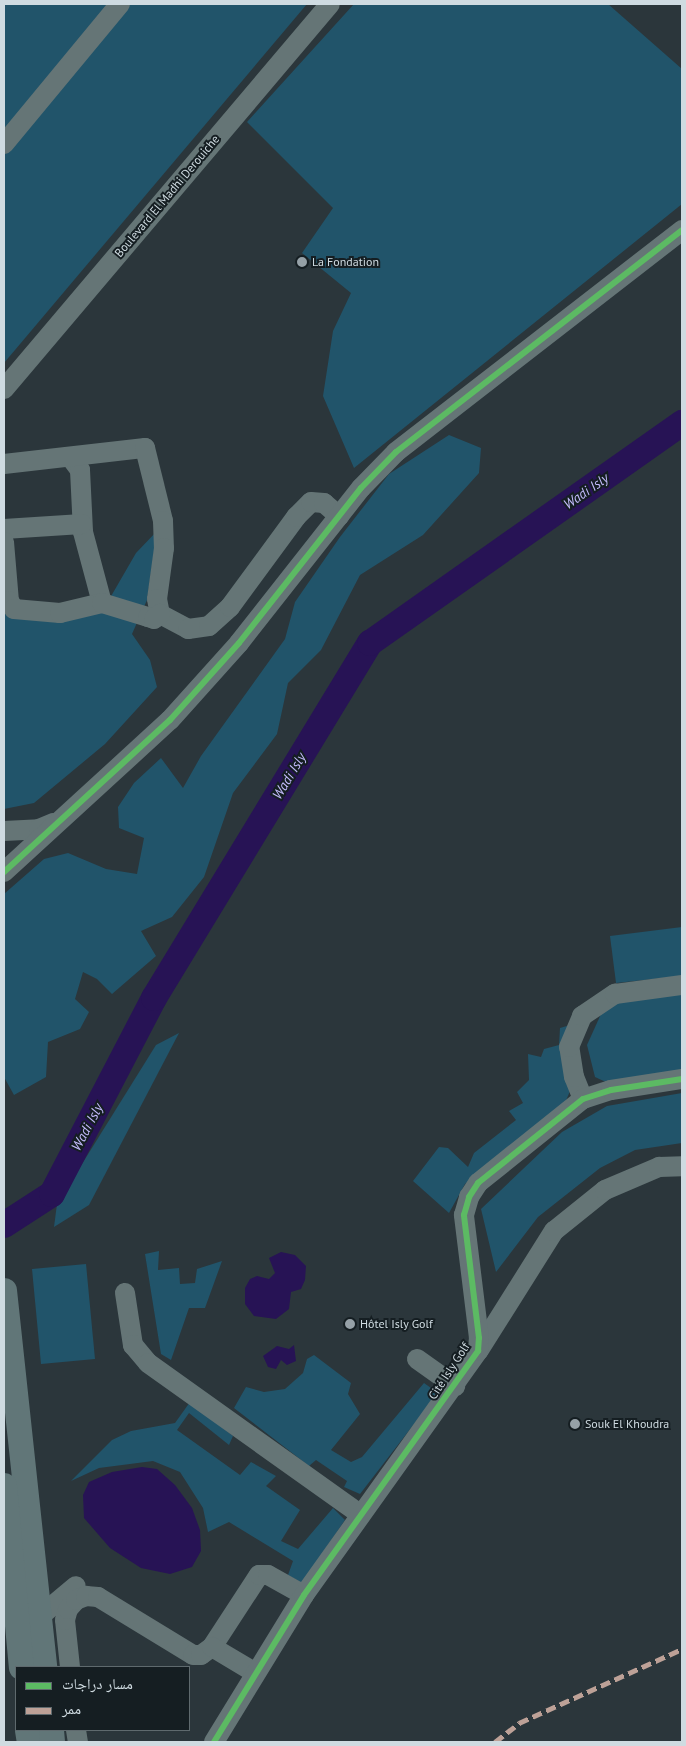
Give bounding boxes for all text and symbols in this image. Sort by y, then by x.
street label: Boulevard El Madhi Derouiche [112,132,222,260]
place label: La Fondation [312,255,379,269]
marker: La Fondation [296,256,308,268]
water label: Wadi Isly [560,469,612,513]
water label: Wadi Isly [269,750,309,802]
water label: Wadi Isly [68,1100,106,1154]
place label: Hôtel Isly Golf [360,1317,433,1331]
marker: Hôtel Isly Golf [344,1318,356,1330]
street label: Cité Isly Golf [425,1340,473,1402]
place label: Souk El Khoudra [585,1417,670,1431]
marker: Souk El Khoudra [569,1418,581,1430]
legend [15,1666,190,1731]
text: مسار دراجات [62,1674,133,1693]
text: ممر [62,1699,81,1718]

